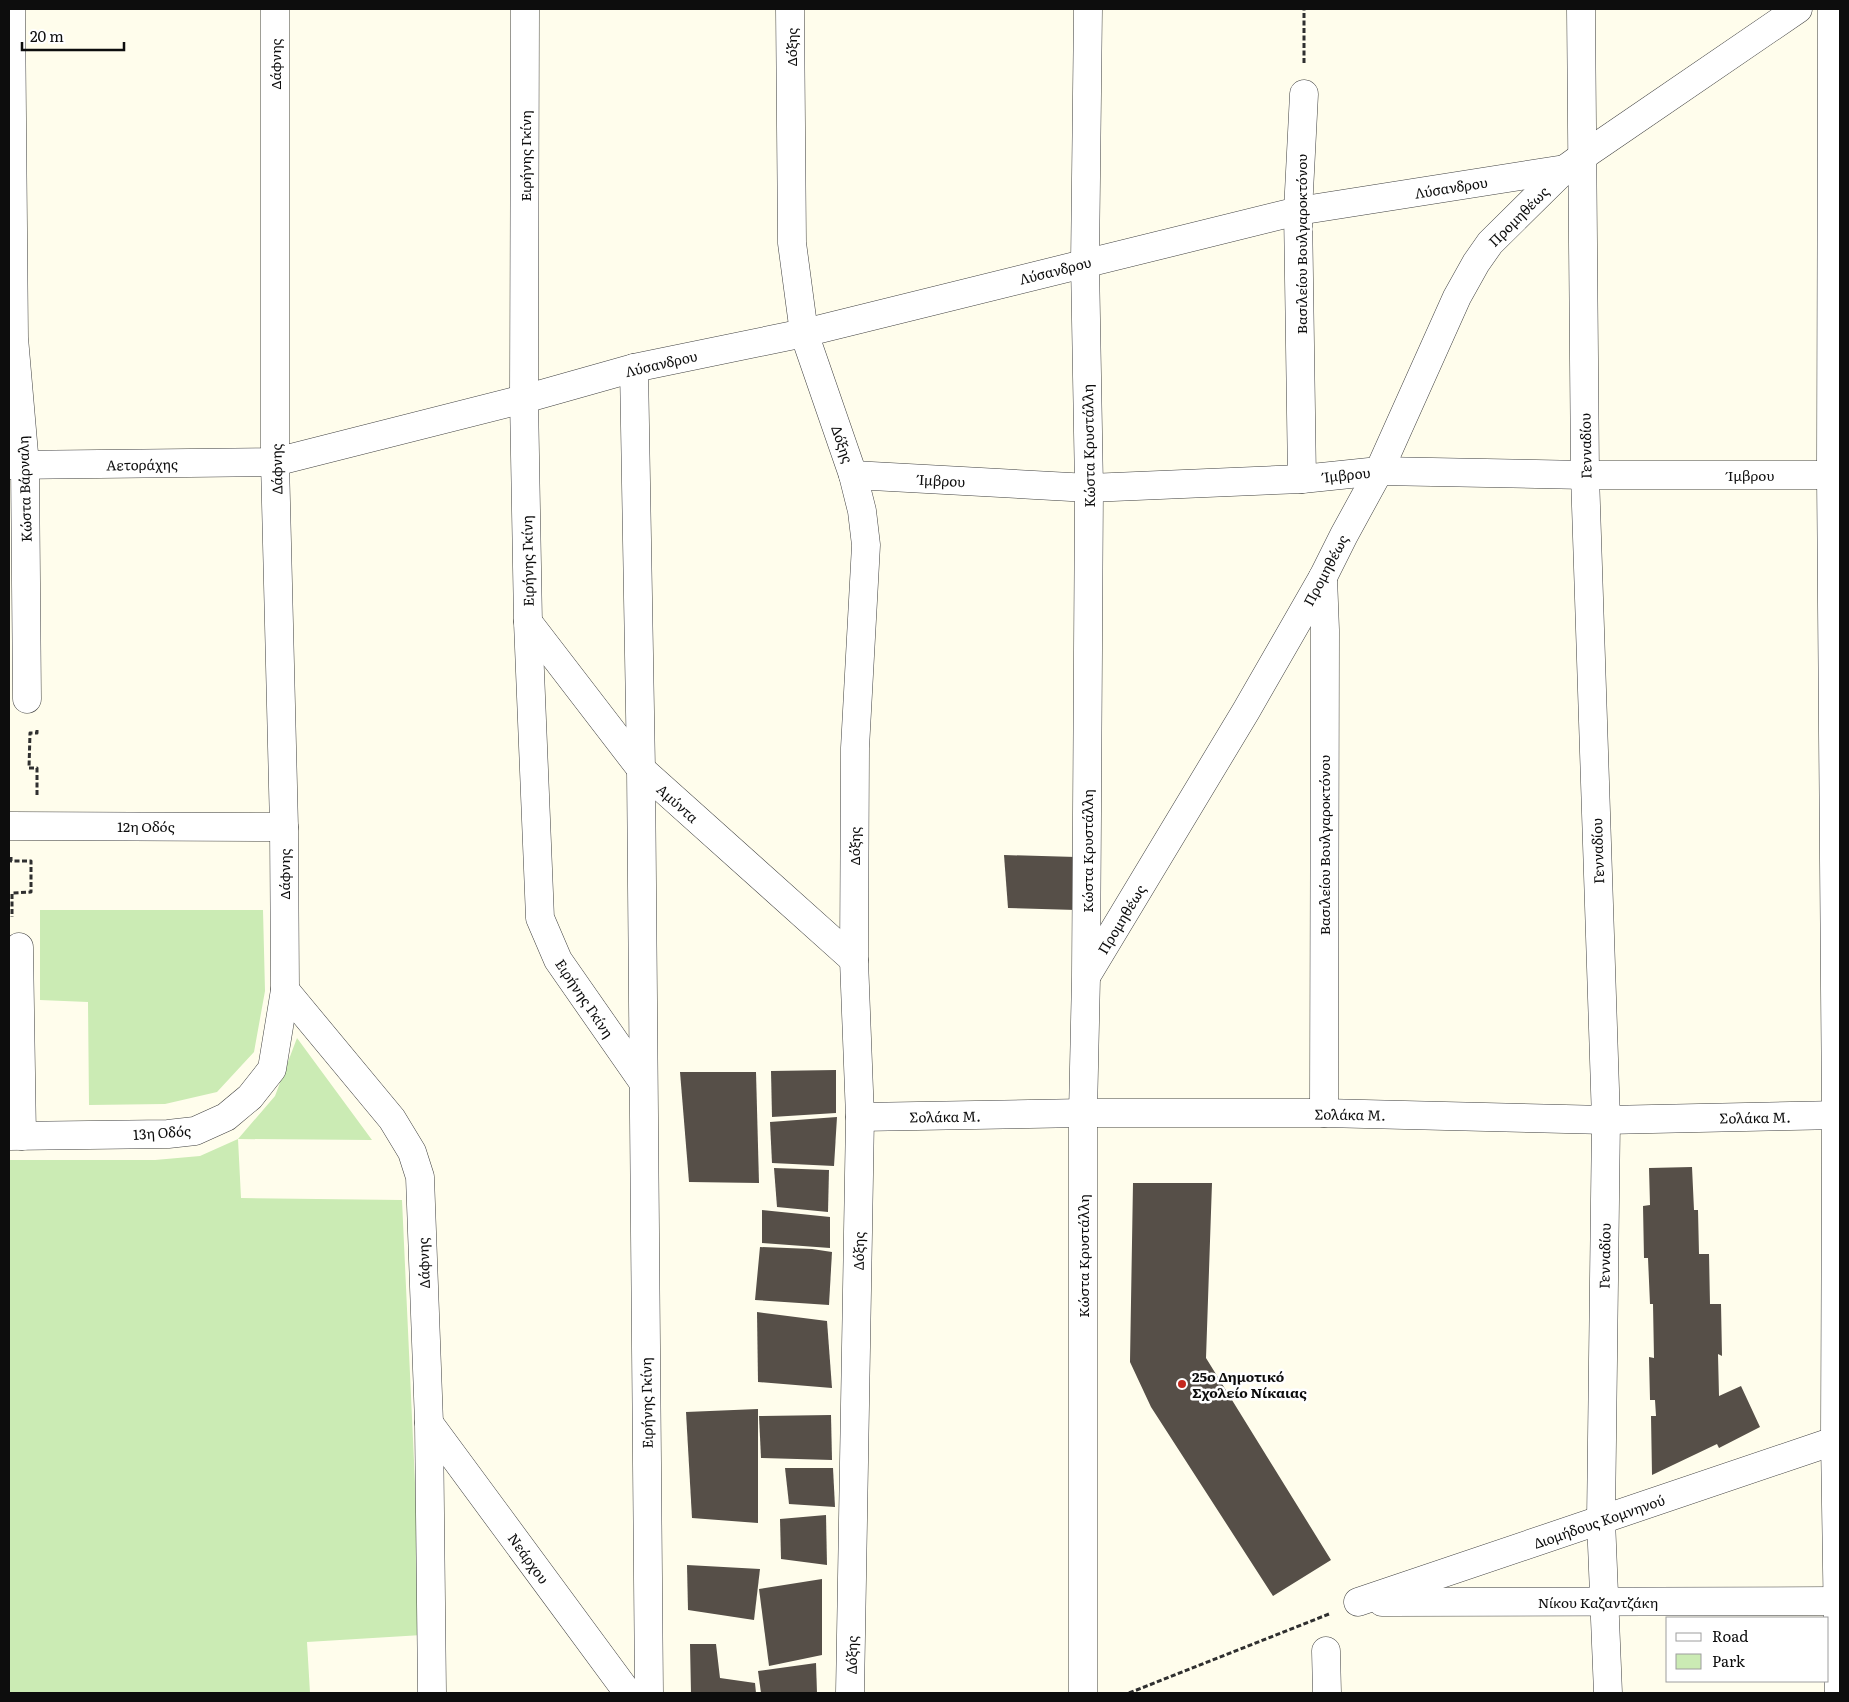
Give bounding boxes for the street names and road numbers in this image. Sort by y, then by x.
street label: Δόξης [781,28,801,66]
street label: Δάφνης [265,39,285,89]
street label: Ειρήνης Γκίνη [515,110,535,202]
street label: Βασιλείου Βουλγαροκτόνου [1291,154,1311,334]
street label: Λύσανδρου [1413,171,1489,203]
street label: Προμηθέως [1483,181,1553,251]
street label: Λύσανδρου [1017,251,1093,289]
street label: Λύσανδρου [623,345,699,381]
street label: Κώστα Κρυστάλλη [1077,384,1099,508]
street label: Γενναδίου [1574,413,1596,479]
street label: Δόξης [827,423,859,465]
street label: Κώστα Βάρναλη [12,435,36,543]
street label: Δάφνης [266,443,286,495]
street label: Αετοράχης [106,453,178,475]
street label: Ίμβρου [1320,462,1371,487]
street label: Ίμβρου [1725,465,1774,485]
street label: Ίμβρου [915,469,966,491]
street label: Ειρήνης Γκίνη [516,515,538,607]
street label: Προμηθέως [1298,531,1352,609]
street label: Βασιλείου Βουλγαροκτόνου [1314,755,1334,935]
street label: Αμύντα [653,779,703,827]
street label: Κώστα Κρυστάλλη [1077,789,1097,913]
street label: 12η Οδός [117,816,175,836]
street label: Γενναδίου [1586,818,1608,884]
street label: Δόξης [844,827,864,865]
street label: Δάφνης [274,849,294,899]
street label: Προμηθέως [1092,880,1150,958]
street label: Ειρήνης Γκίνη [551,955,619,1041]
street label: Σολάκα Μ. [1314,1103,1386,1125]
street label: Σολάκα Μ. [909,1105,981,1127]
street label: Σολάκα Μ. [1719,1106,1791,1128]
street label: 13η Οδός [132,1120,192,1144]
street label: Κώστα Κρυστάλλη [1073,1194,1093,1318]
street label: Γενναδίου [1593,1223,1615,1289]
street label: Δόξης [848,1232,868,1270]
street label: Δάφνης [412,1237,434,1289]
street label: Ειρήνης Γκίνη [635,1357,657,1449]
street label: Διομήδους Κομνηνού [1531,1489,1667,1553]
street label: Νεάρχου [504,1529,554,1587]
street label: Νίκου Καζαντζάκη [1538,1592,1658,1612]
street label: Δόξης [841,1636,861,1674]

